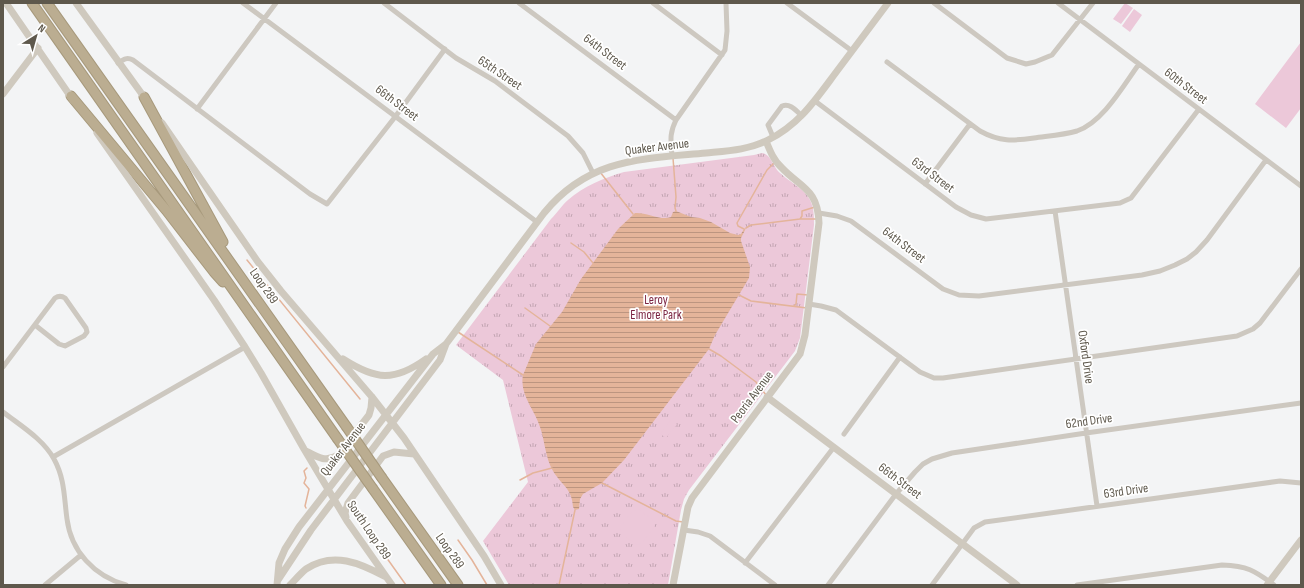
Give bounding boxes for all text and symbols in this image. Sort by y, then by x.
north arrow [16,16,56,56]
text: N [35,21,48,35]
street label: 64th Street [580,30,630,74]
street label: 65th Street [475,52,525,94]
street label: 60th Street [1161,64,1211,108]
street label: 66th Street [372,81,422,125]
street label: Quaker Avenue [624,135,690,159]
street label: 63rd Street [908,154,958,196]
street label: 64th Street [879,223,929,267]
street label: Loop 289 [246,265,282,307]
park label: Leroy Elmore Park [630,292,682,323]
street label: Oxford Drive [1074,329,1098,385]
street label: Peoria Avenue [727,368,777,426]
street label: 62nd Drive [1065,410,1113,432]
street label: Quaker Avenue [317,419,369,479]
street label: 66th Street [875,459,925,503]
street label: 63rd Drive [1103,480,1149,502]
street label: South Loop 289 [343,497,395,563]
street label: Loop 289 [432,530,468,572]

